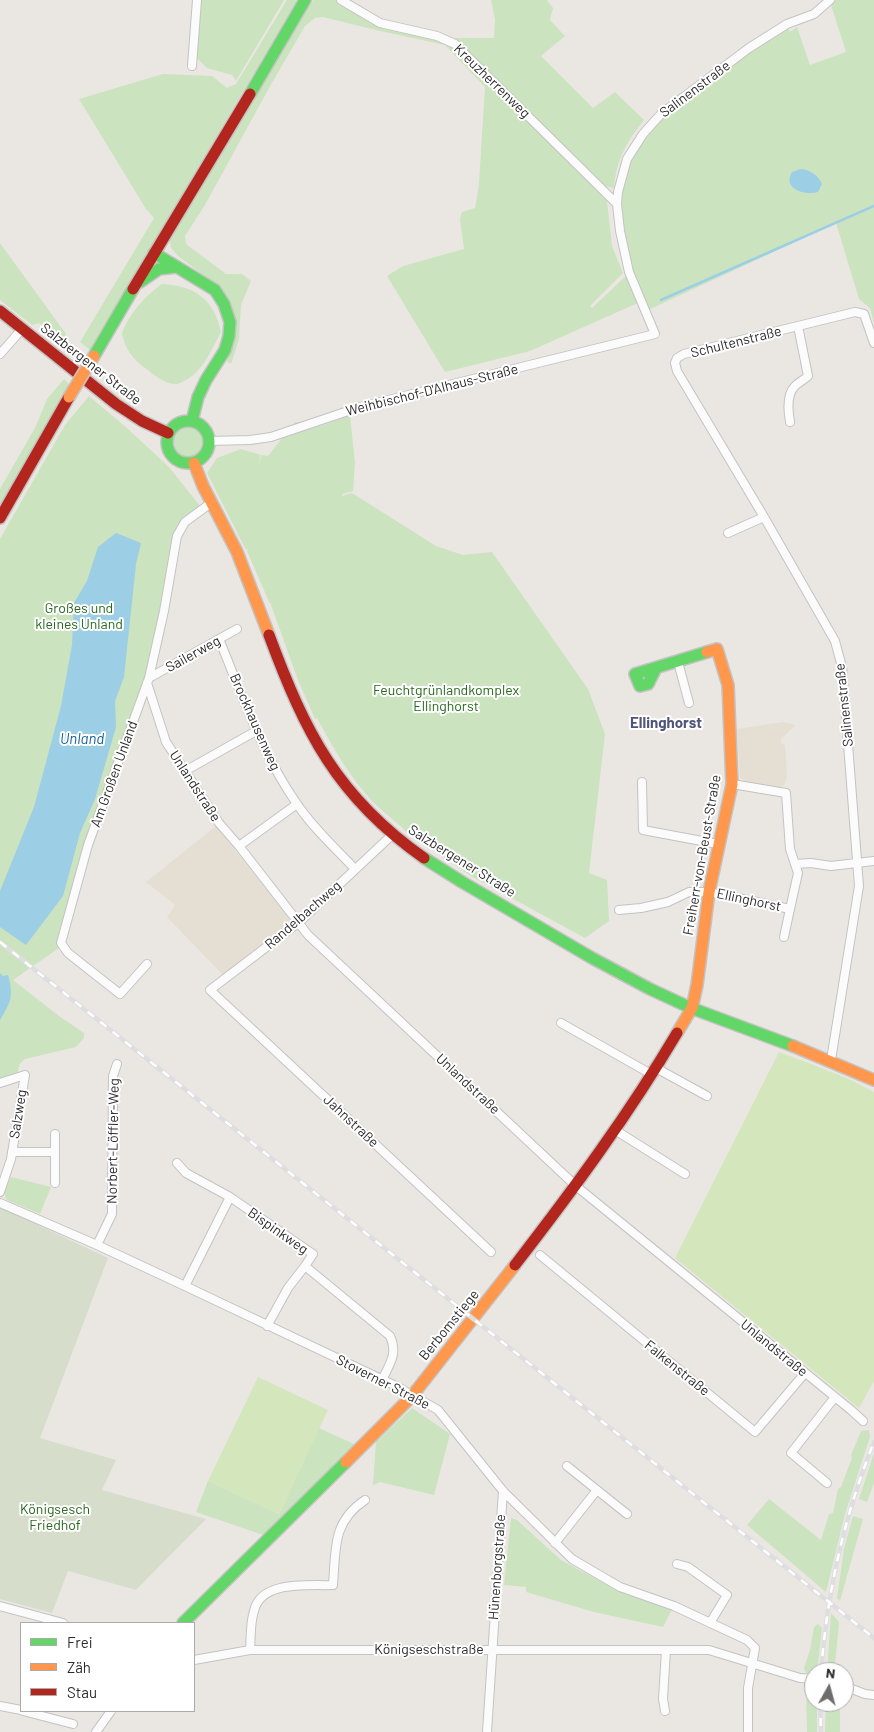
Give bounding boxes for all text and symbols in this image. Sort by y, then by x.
street label: Kreuzherrenweg [450,40,534,122]
street label: Salinenstraße [656,57,734,121]
street label: Salzbergener Straße [37,319,145,409]
street label: Schultenstraße [689,323,783,361]
street label: Weihbischof-D'Alhaus-Straße [344,360,520,420]
park label: Großes und kleines Unland [35,600,123,632]
street label: Sailerweg [163,632,223,676]
street label: Salinenstraße [831,662,857,748]
street label: Brockhausenweg [226,671,284,773]
park label: Feuchtgrünlandkomplex Ellinghorst [373,682,519,714]
district label: Ellinghorst [630,714,702,732]
street label: Am Großen Unland [87,719,141,829]
water label: Unland [60,730,104,748]
street label: Unlandstraße [166,747,224,825]
street label: Freiherr-von-Beust-Straße [680,773,724,937]
street label: Salzbergener Straße [405,821,519,901]
street label: Randelbachweg [261,877,345,953]
street label: Ellinghorst [715,885,783,915]
street label: Unlandstraße [433,1050,503,1118]
street label: Norbert-Löffler-Weg [104,1078,122,1204]
street label: Salzweg [6,1088,30,1140]
street label: Jahnstraße [320,1091,382,1151]
street label: Bispinkweg [245,1204,311,1258]
street label: Berbomstiege [415,1286,483,1364]
street label: Unlandstraße [737,1316,811,1380]
street label: Falkenstraße [641,1337,713,1399]
street label: Stoverner Straße [333,1351,433,1413]
park label: Königsesch Friedhof [20,1501,90,1534]
street label: Hünenborgstraße [485,1514,509,1620]
legend [20,1622,195,1712]
text: Frei [67,1633,93,1651]
street label: Königseschstraße [374,1641,484,1657]
text: Zäh [67,1658,91,1676]
north arrow [804,1662,854,1712]
text: N [825,1664,836,1682]
text: Stau [67,1683,97,1701]

